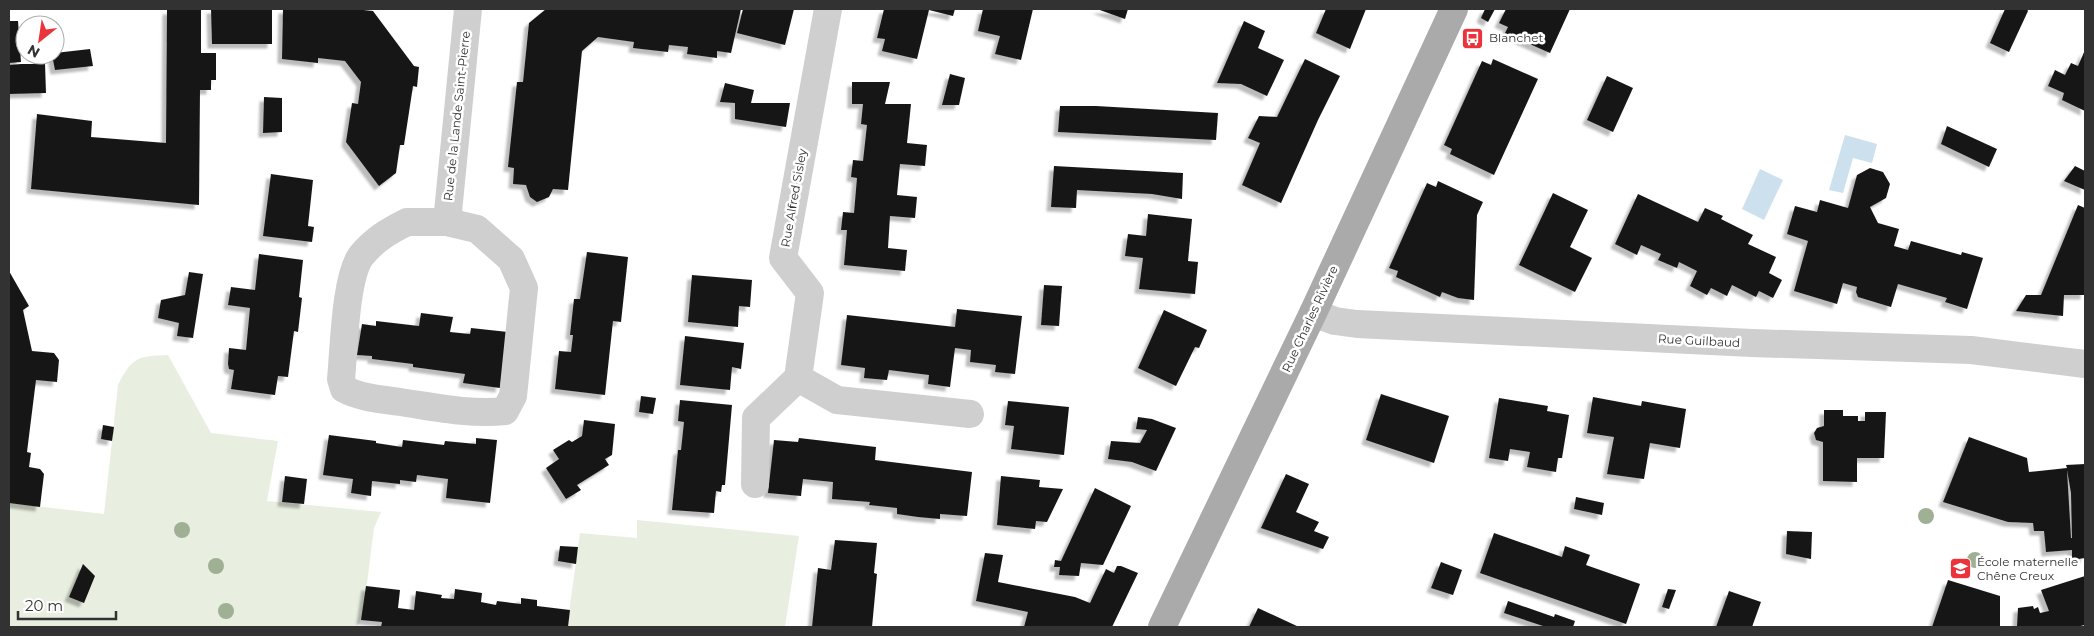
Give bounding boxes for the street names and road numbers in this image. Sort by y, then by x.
street label: Rue de la Lande Saint-Pierre [440,30,473,202]
street label: Rue Alfred Sisley [777,147,810,248]
street label: Rue Charles Rivière [1278,263,1341,374]
street label: Rue Guilbaud [1658,331,1741,350]

